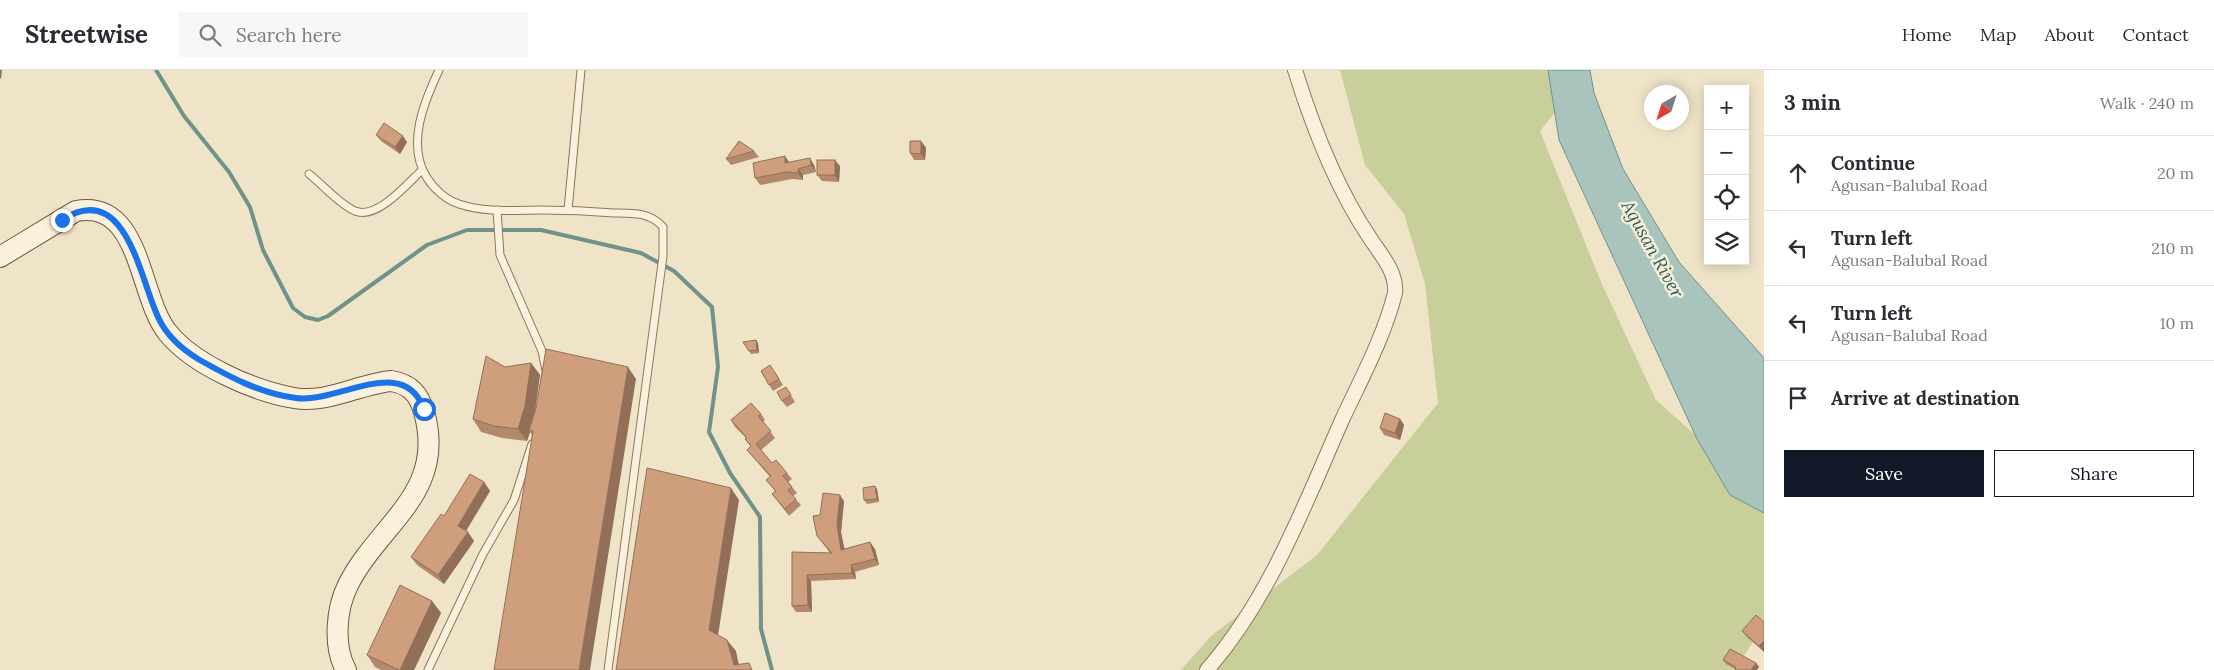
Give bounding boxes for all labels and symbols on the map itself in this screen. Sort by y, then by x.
north arrow [1644,85,1689,130]
water label: Agusan River [1616,195,1690,303]
route end [51,209,74,232]
route start [413,398,436,421]

